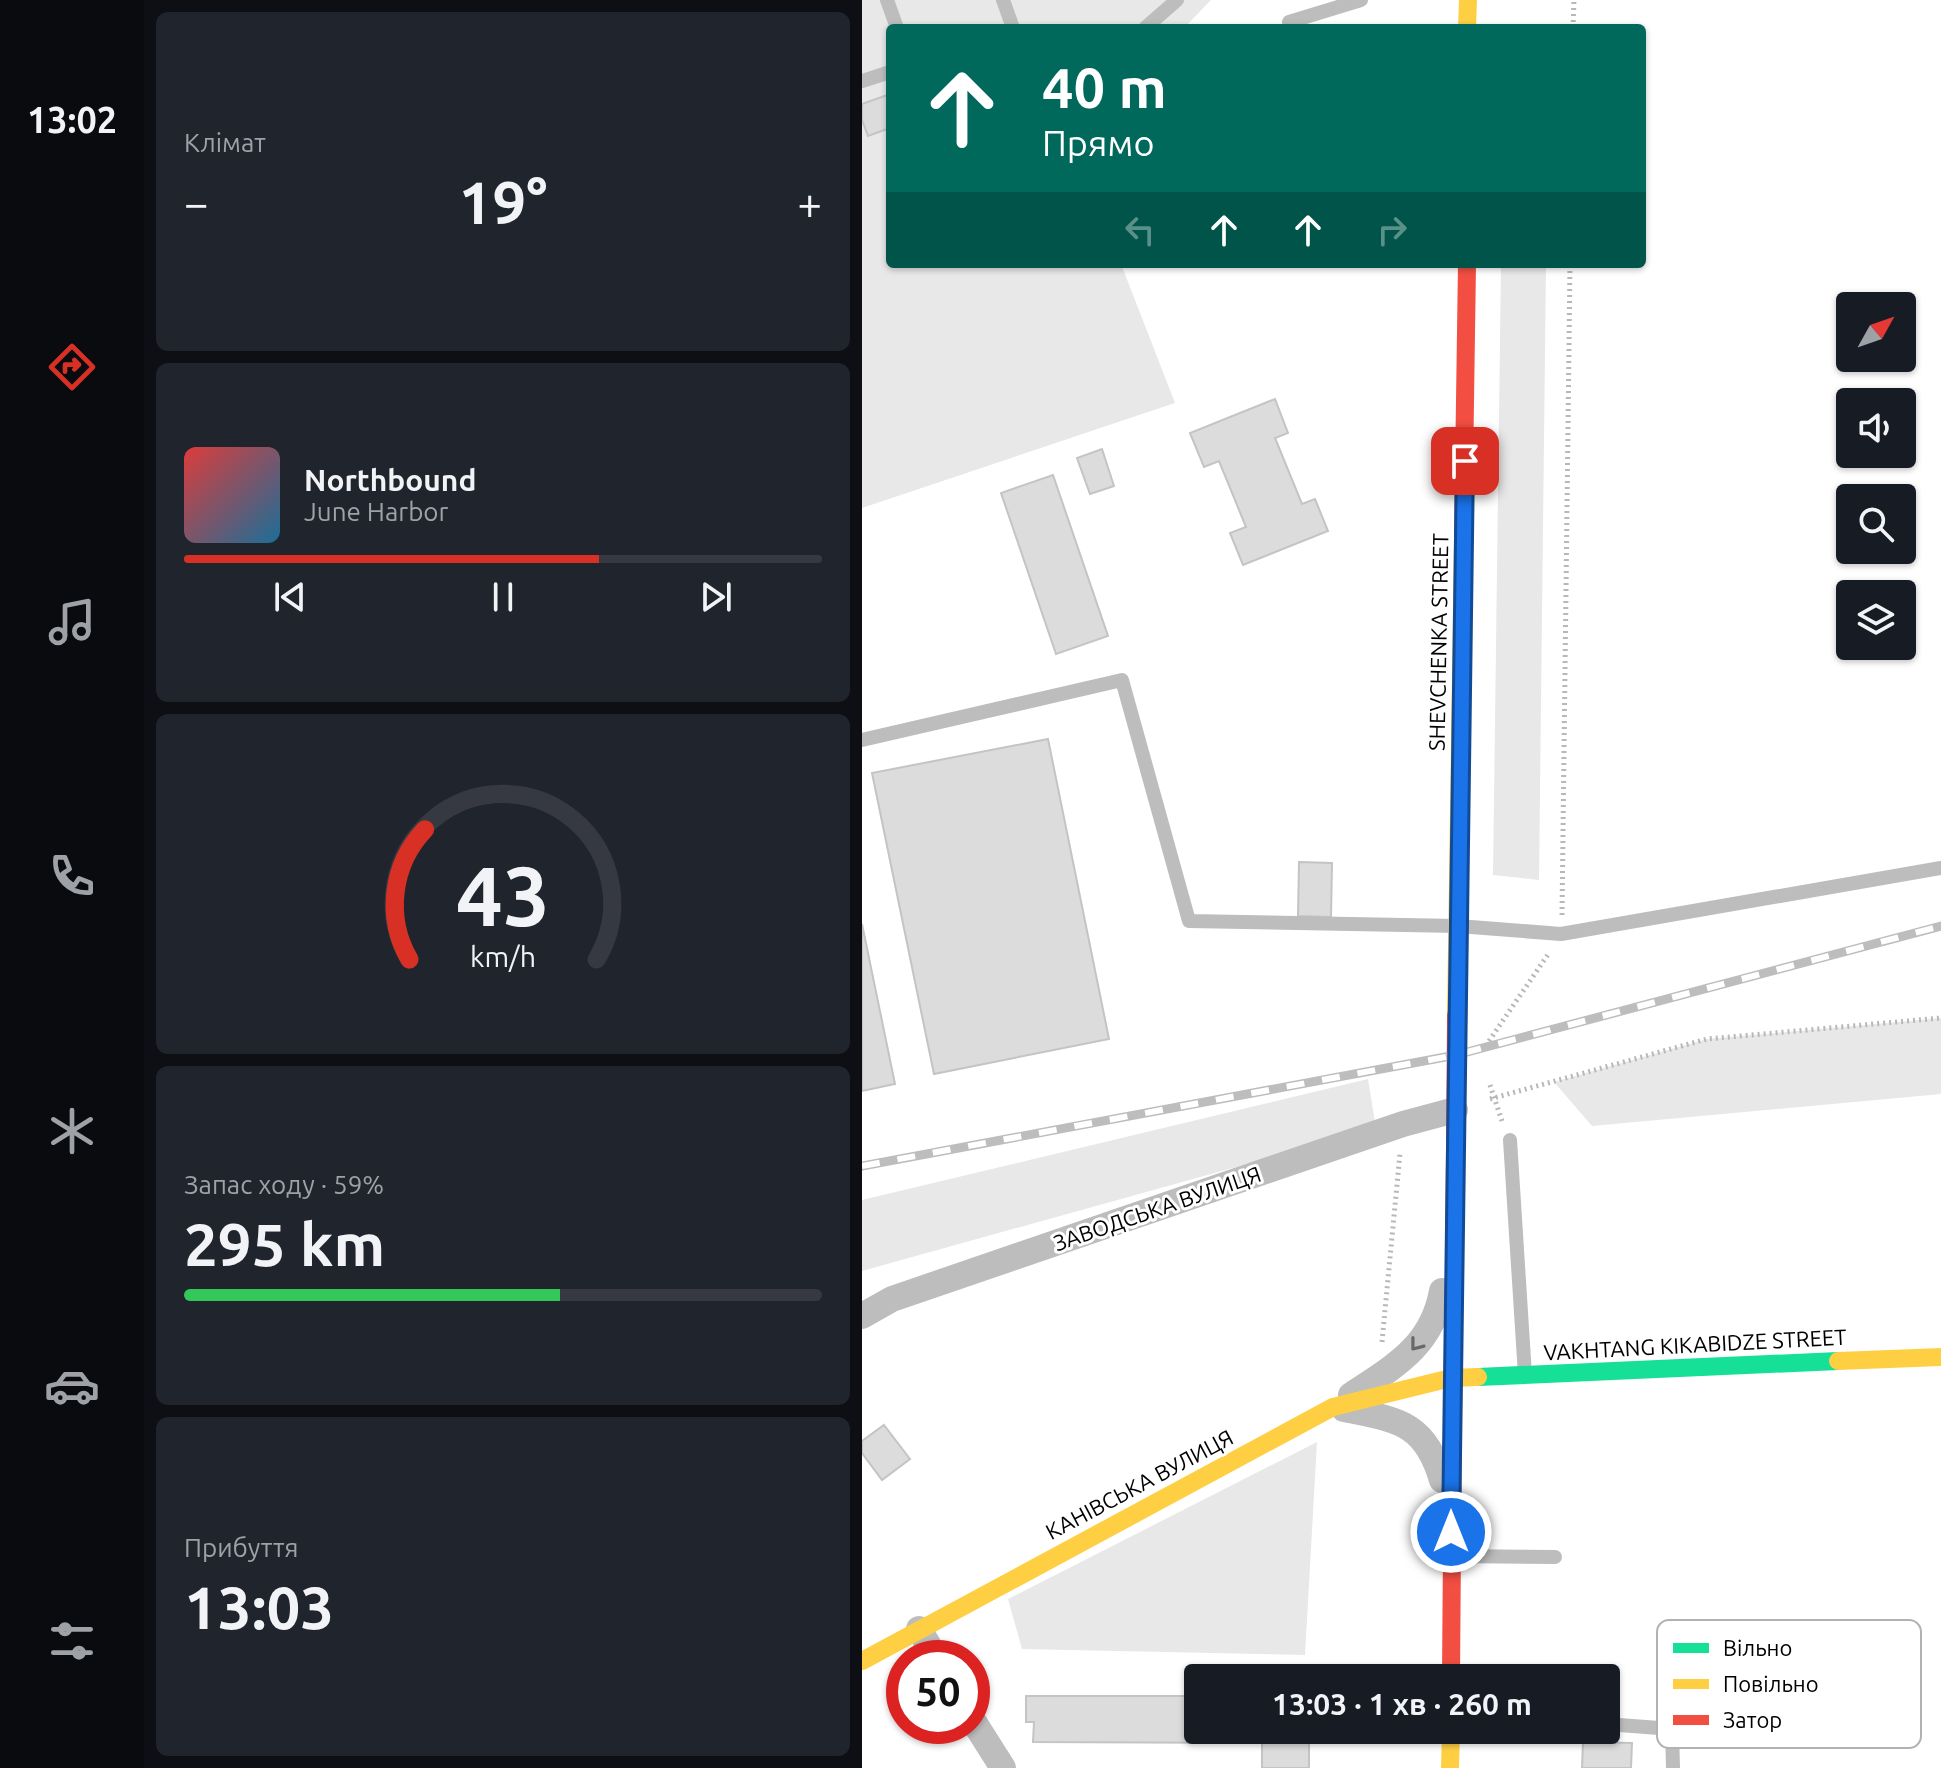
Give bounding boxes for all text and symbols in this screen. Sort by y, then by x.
icon: ahead [910,56,1014,160]
text: 40 m [1042,56,1167,119]
text: 13:02 [27,99,117,140]
text: Прямо [1042,122,1155,163]
text: Клімат [184,128,266,157]
text: 19° [459,168,547,235]
text: − [184,178,209,227]
text: + [797,178,822,227]
icon: left [1118,208,1162,252]
icon: ahead [1202,208,1246,252]
icon: ahead [1286,208,1330,252]
icon: right [1370,208,1414,252]
north arrow [1836,292,1916,372]
map controls [1836,292,1916,660]
icon: directions [44,339,100,395]
button: sound [1836,388,1916,468]
pin [1431,427,1499,495]
icon: arrive [1443,439,1487,483]
text: Northbound [304,463,476,497]
button: search [1836,484,1916,564]
text: June Harbor [304,497,448,526]
street label: SHEVCHENKA STREET [1424,533,1452,751]
icon: previous [268,575,312,619]
icon: pause [481,575,525,619]
icon: next [694,575,738,619]
button: layers [1836,580,1916,660]
icon: music [44,594,100,650]
icon: phone [44,848,100,904]
text: 43 [456,848,550,942]
text: km/h [470,940,536,972]
icon: climate [44,1103,100,1159]
street label: ЗАВОДСЬКА ВУЛИЦЯ [1050,1161,1264,1255]
text: Запас ходу · 59% [184,1170,384,1199]
text: 295 km [184,1210,385,1277]
street label: VAKHTANG KIKABIDZE STREET [1543,1324,1847,1364]
one-way arrow [1411,1336,1426,1350]
icon: car [44,1358,100,1414]
street label: КАНІВСЬКА ВУЛИЦЯ [1041,1424,1237,1544]
position arrow [1409,1490,1493,1574]
text: Прибуття [184,1533,298,1562]
text: 13:03 [184,1573,334,1640]
icon: filters [44,1613,100,1669]
legend [1657,1620,1921,1748]
text: Вільно [1723,1635,1792,1660]
speed limit sign: 50 [886,1640,990,1744]
text: Повільно [1723,1671,1819,1696]
text: 13:03 · 1 хв · 260 m [1272,1687,1532,1721]
text: Затор [1723,1707,1782,1732]

